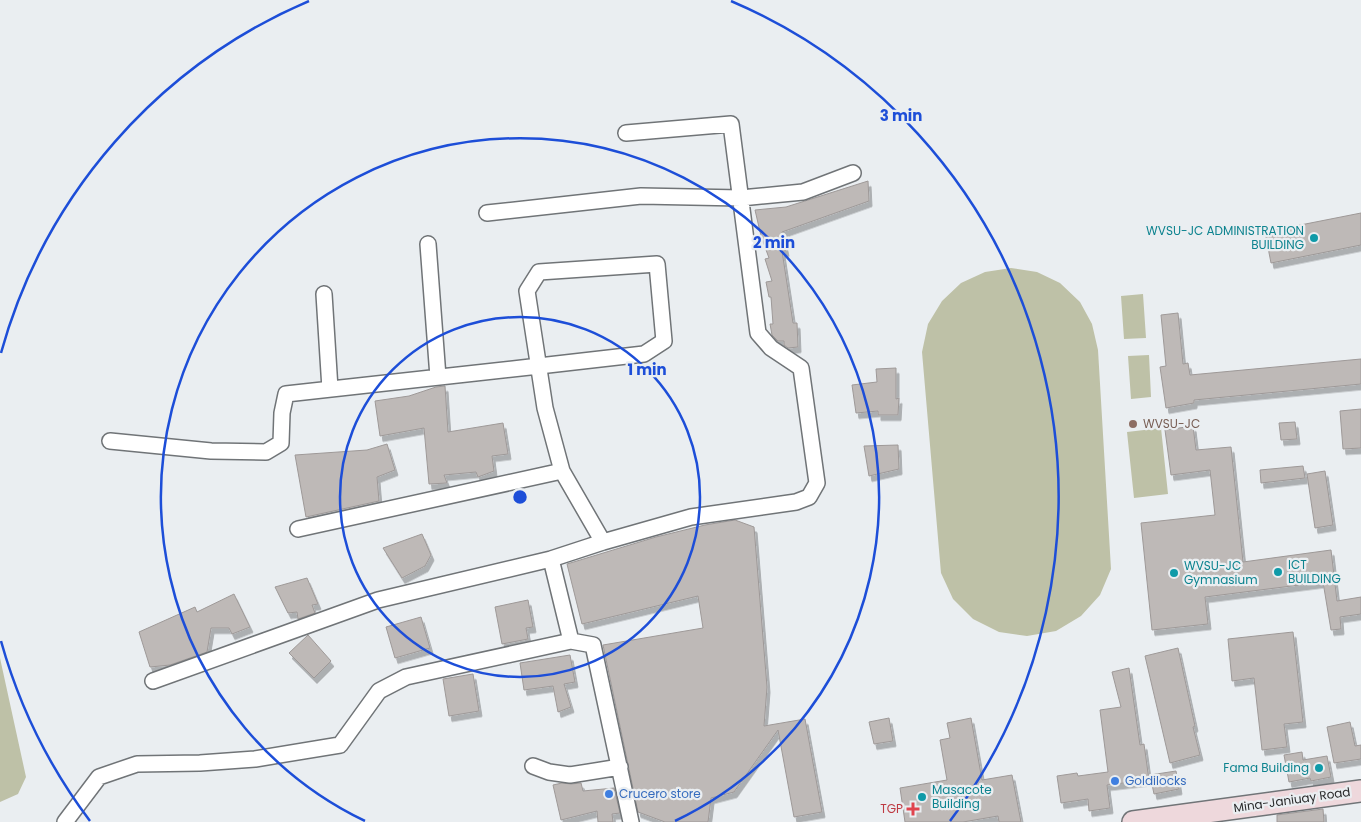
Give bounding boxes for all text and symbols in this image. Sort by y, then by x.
text: 3 min [880,105,922,126]
place label: WVSU-JC ADMINISTRATION BUILDING [1146,222,1304,253]
text: 2 min [753,232,795,253]
marker: WVSU-JC ADMINISTRATION BUILDING [1308,232,1320,244]
text: 1 min [627,359,667,380]
place label: WVSU-JC [1143,415,1200,432]
marker: WVSU-JC [1127,418,1139,430]
centre of rings [511,488,529,506]
place label: ICT BUILDING [1288,556,1341,587]
place label: WVSU-JC Gymnasium [1184,557,1258,588]
marker: ICT BUILDING [1272,566,1284,578]
marker: WVSU-JC Gymnasium [1168,567,1180,579]
place label: Fama Building [1223,759,1309,776]
marker: Fama Building [1313,762,1325,774]
place label: Goldilocks [1125,772,1186,789]
marker: Goldilocks [1109,775,1121,787]
place label: Masacote Building [932,781,992,812]
street label: Mina-Janiuay Road [1232,783,1351,816]
place label: Crucero store [619,785,701,802]
marker: Crucero store [603,788,615,800]
marker: Masacote Building [916,791,928,803]
place label: TGP [880,800,903,817]
marker: TGP [907,803,919,815]

